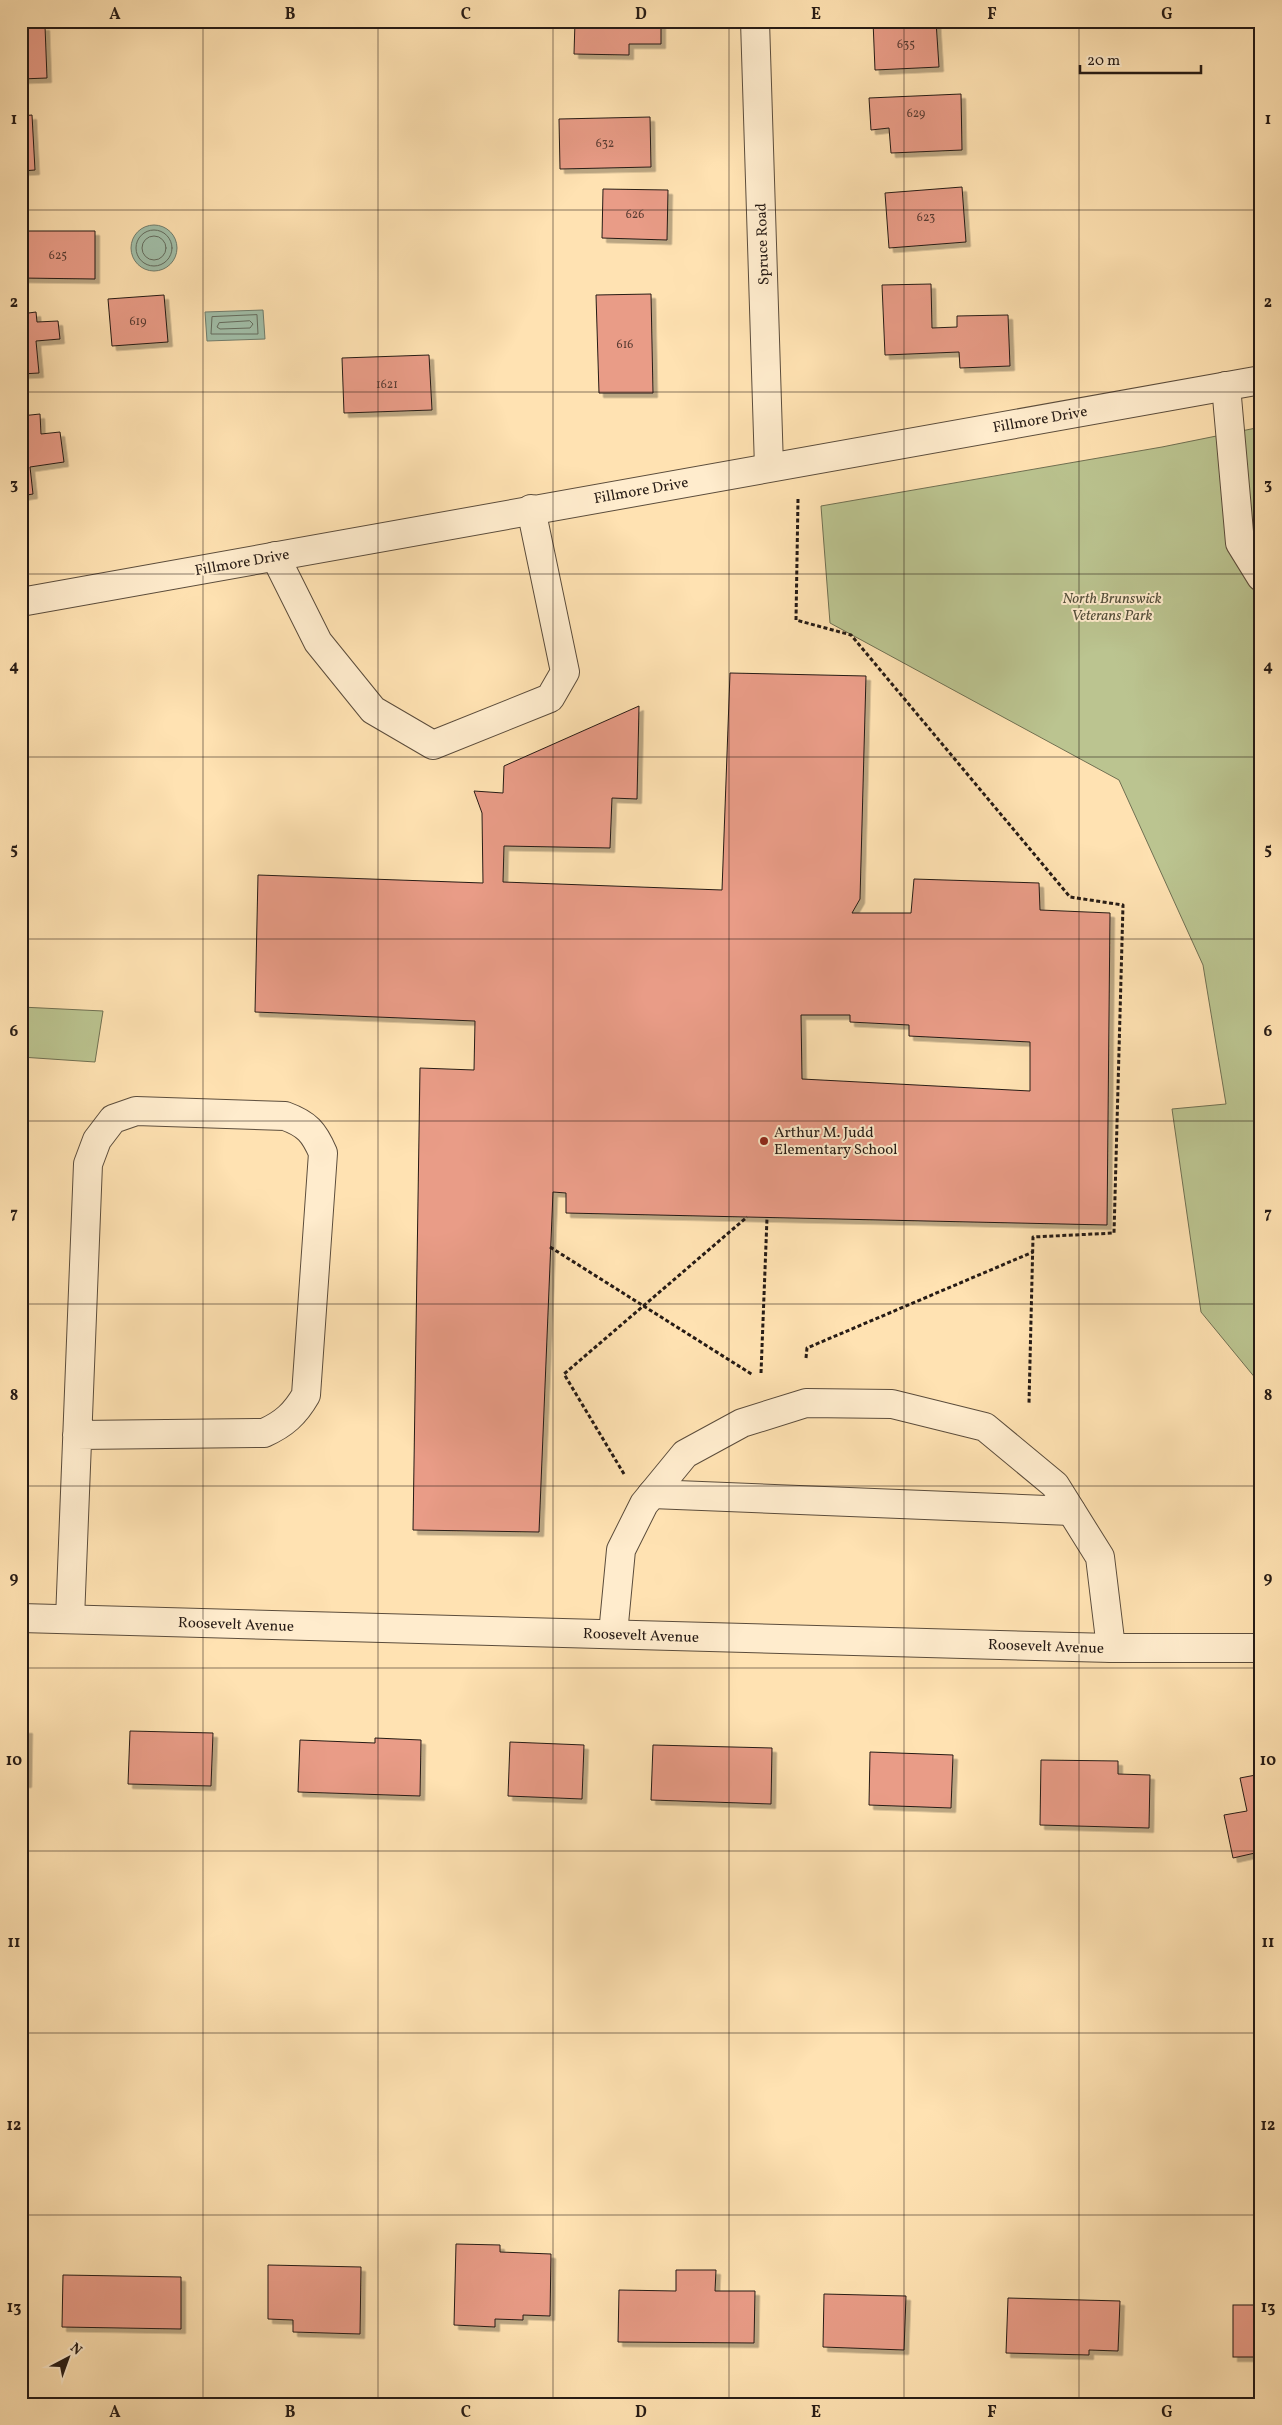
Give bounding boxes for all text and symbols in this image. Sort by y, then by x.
text: A [109,4,121,26]
text: B [285,4,296,26]
text: C [461,4,471,26]
text: D [635,4,647,26]
text: E [811,4,821,26]
text: F [987,4,997,26]
text: G [1161,4,1173,26]
house number: 635 [897,37,915,53]
scale bar [1080,42,1201,74]
text: 20 m [1087,51,1120,72]
house number: 629 [907,106,925,122]
text: 1 [11,109,17,131]
text: 1 [1265,109,1271,131]
house number: 632 [596,136,614,152]
street label: Spruce Road [752,202,775,285]
house number: 626 [626,207,644,223]
house number: 623 [917,210,935,226]
house number: 625 [49,248,67,264]
text: 2 [10,292,18,314]
text: 2 [1264,292,1272,314]
house number: 619 [130,314,146,330]
house number: 616 [617,337,633,353]
house number: 1621 [376,377,398,393]
street label: Fillmore Drive [991,402,1089,439]
street label: Fillmore Drive [592,473,690,510]
text: 3 [10,474,18,496]
text: 3 [1264,474,1272,496]
street label: Fillmore Drive [193,545,291,582]
park label: North Brunswick Veterans Park [1062,589,1162,627]
text: 4 [9,656,19,678]
text: 4 [1263,656,1273,678]
text: 5 [10,839,18,861]
text: 5 [1264,839,1272,861]
text: 6 [10,1021,19,1043]
text: 6 [1264,1021,1273,1043]
place label: Arthur M. Judd Elementary School [774,1123,897,1161]
marker: Arthur M. Judd Elementary School [758,1135,770,1147]
text: 7 [10,1203,18,1225]
text: 7 [1264,1203,1272,1225]
text: 8 [10,1385,18,1407]
text: 8 [1264,1385,1272,1407]
text: 9 [10,1568,19,1590]
text: 9 [1264,1568,1273,1590]
street label: Roosevelt Avenue [178,1613,294,1638]
street label: Roosevelt Avenue [583,1624,699,1649]
street label: Roosevelt Avenue [988,1635,1104,1660]
text: 10 [6,1750,22,1772]
text: 10 [1260,1750,1276,1772]
text: 11 [8,1932,20,1954]
text: 11 [1262,1932,1274,1954]
text: 12 [7,2115,21,2137]
text: 12 [1261,2115,1275,2137]
text: 13 [7,2297,21,2319]
text: 13 [1261,2297,1275,2319]
north arrow [42,2332,92,2382]
text: N [65,2339,86,2360]
text: A [109,2402,121,2424]
text: B [285,2402,296,2424]
text: C [461,2402,471,2424]
text: D [635,2402,647,2424]
text: E [811,2402,821,2424]
text: F [987,2402,997,2424]
text: G [1161,2402,1173,2424]

